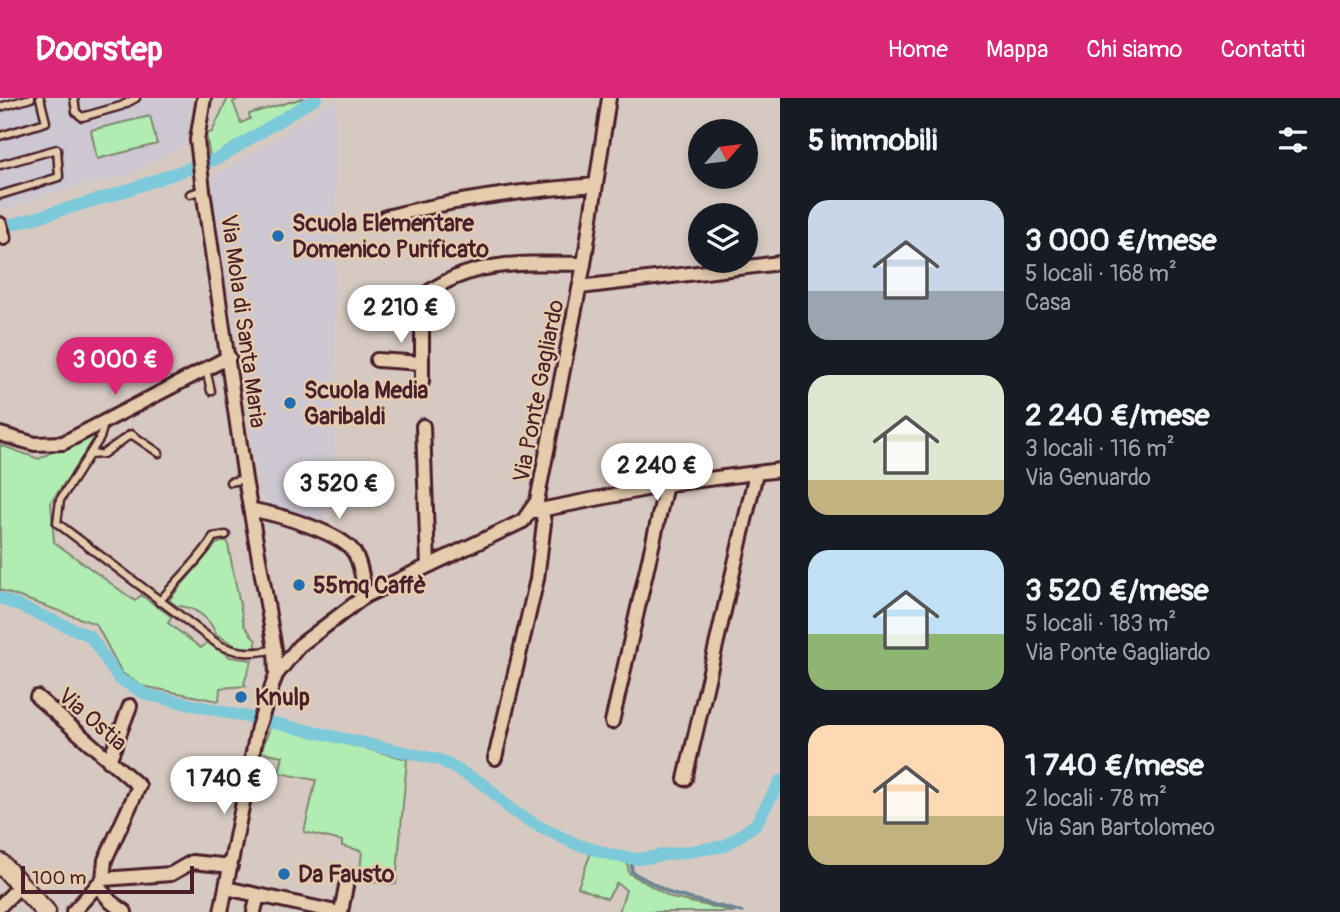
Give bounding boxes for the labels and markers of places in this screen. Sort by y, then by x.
place label: Scuola Elementare Domenico Purificato [292,209,489,264]
marker: Scuola Elementare Domenico Purificato [270,228,286,244]
pin: 2 210 € [336,286,466,345]
pin: 3 000 € [50,338,180,397]
place label: Scuola Media Garibaldi [304,376,428,431]
marker: Scuola Media Garibaldi [282,395,298,411]
pin: 2 240 € [592,444,722,503]
pin: 3 520 € [274,462,404,521]
place label: 55mq Caffè [313,571,426,600]
marker: 55mq Caffè [291,577,307,593]
place label: Knulp [255,683,310,712]
marker: Knulp [233,689,249,705]
pin: 1 740 € [159,756,289,816]
place label: Da Fausto [298,860,395,889]
marker: Da Fausto [276,866,292,882]

